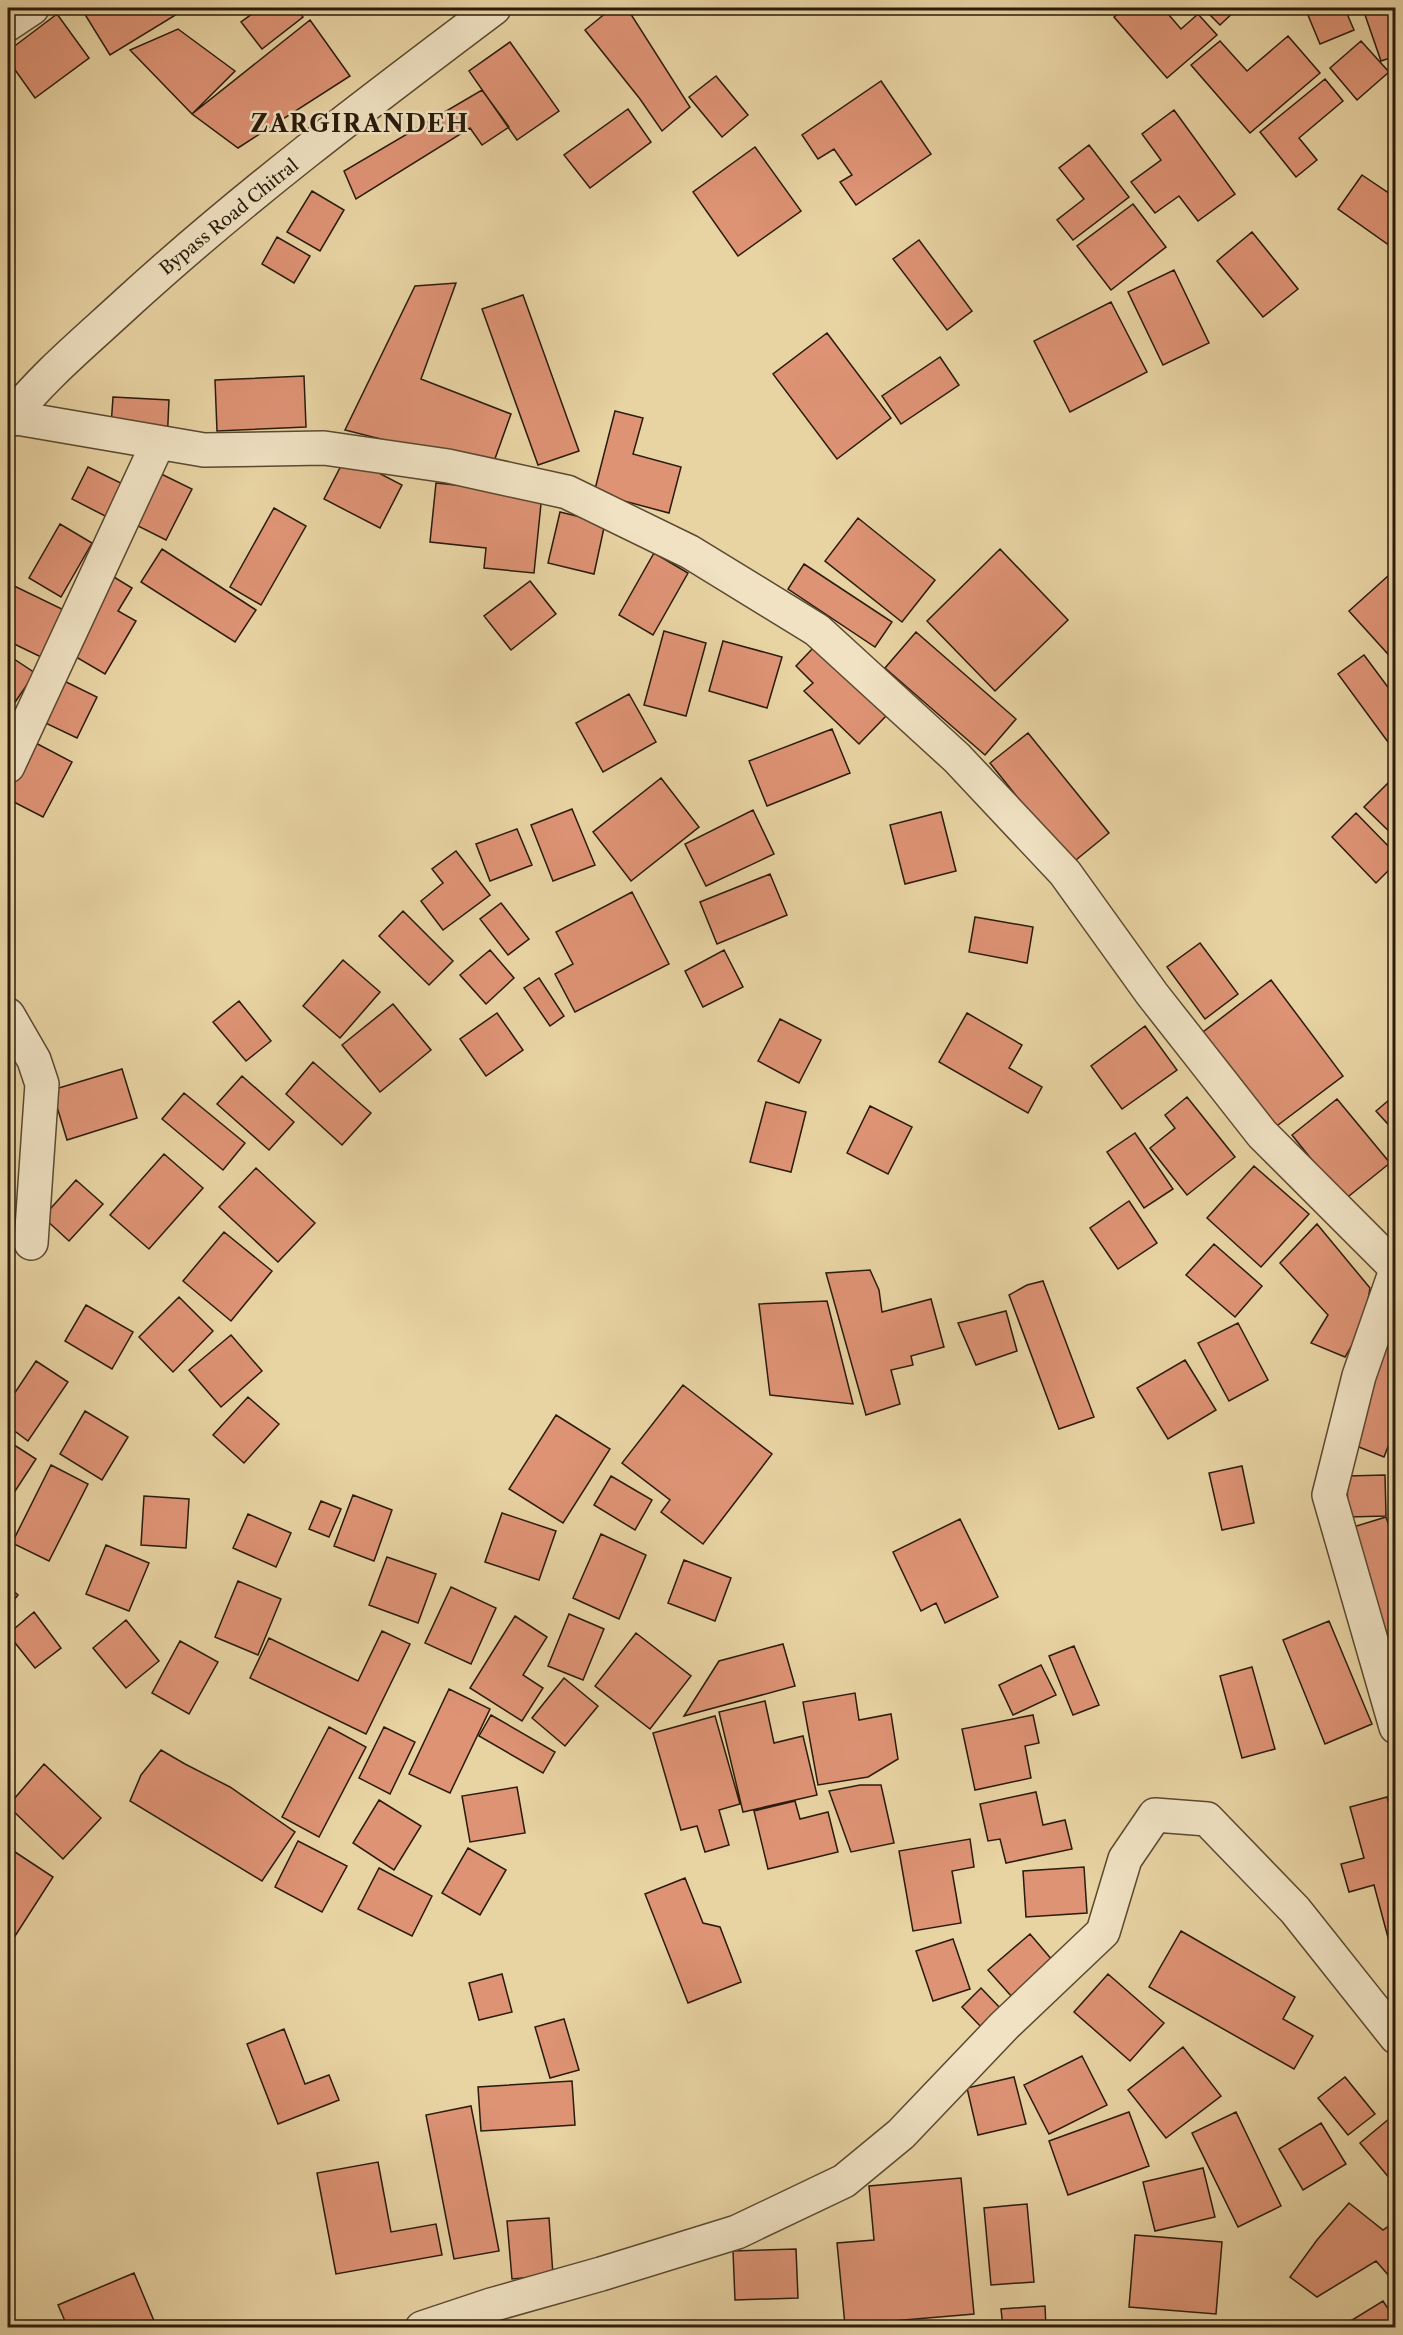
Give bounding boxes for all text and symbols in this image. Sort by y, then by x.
district label: ZARGIRANDEH [251,109,469,138]
street label: Bypass Road Chitral [155,154,303,280]

